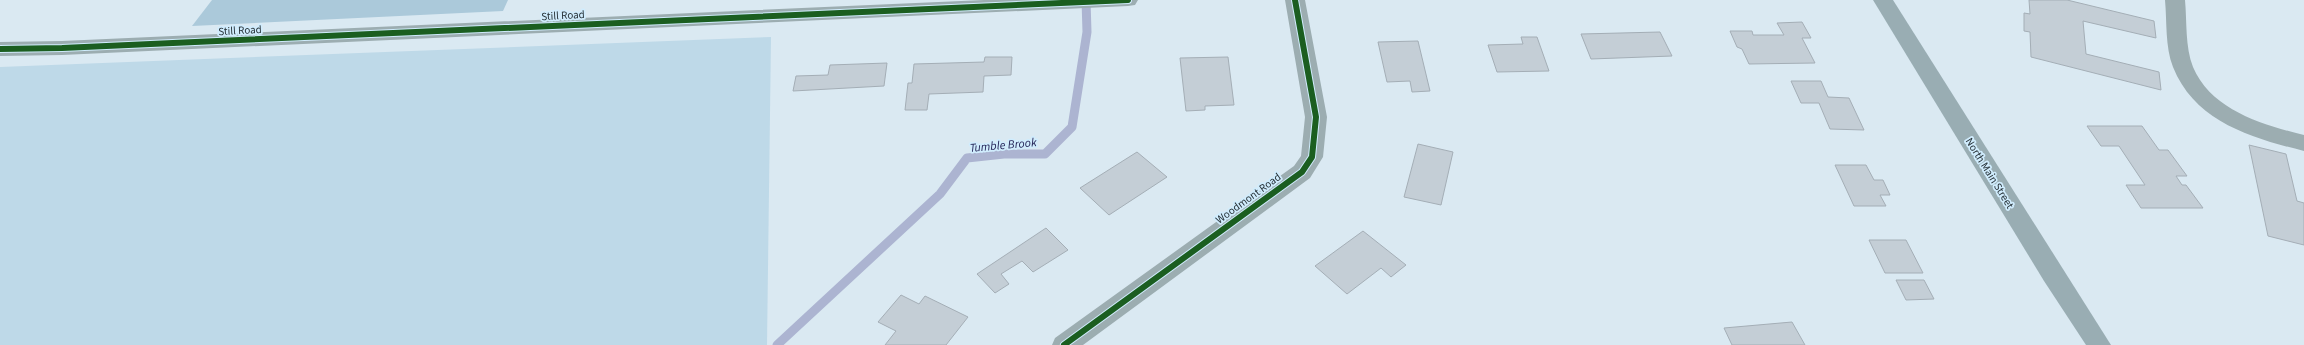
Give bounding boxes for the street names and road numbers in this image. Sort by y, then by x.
street label: Still Road [541,7,585,24]
street label: Still Road [218,22,262,39]
street label: North Main Street [1962,135,2017,212]
street label: Woodmont Road [1213,170,1284,227]

